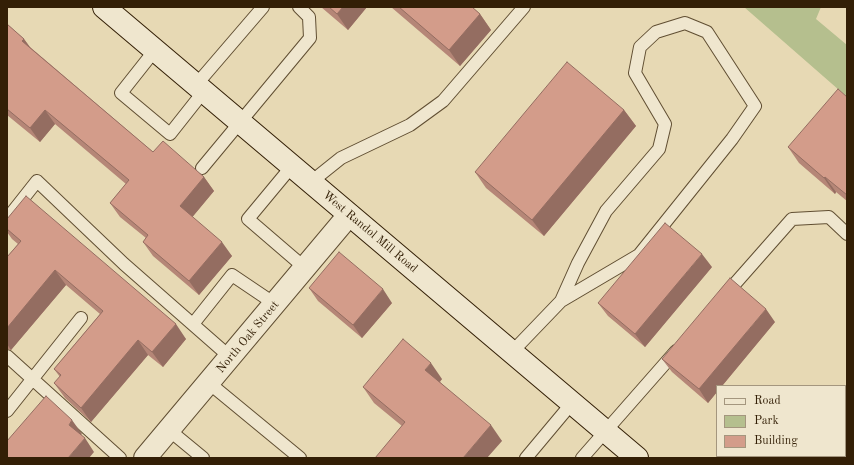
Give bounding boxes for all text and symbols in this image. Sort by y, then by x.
street label: West Randol Mill Road [320,188,420,276]
street label: North Oak Street [214,298,282,376]
legend [716,385,846,457]
text: Road [754,395,781,407]
text: Park [754,415,779,427]
text: Building [754,435,798,447]

